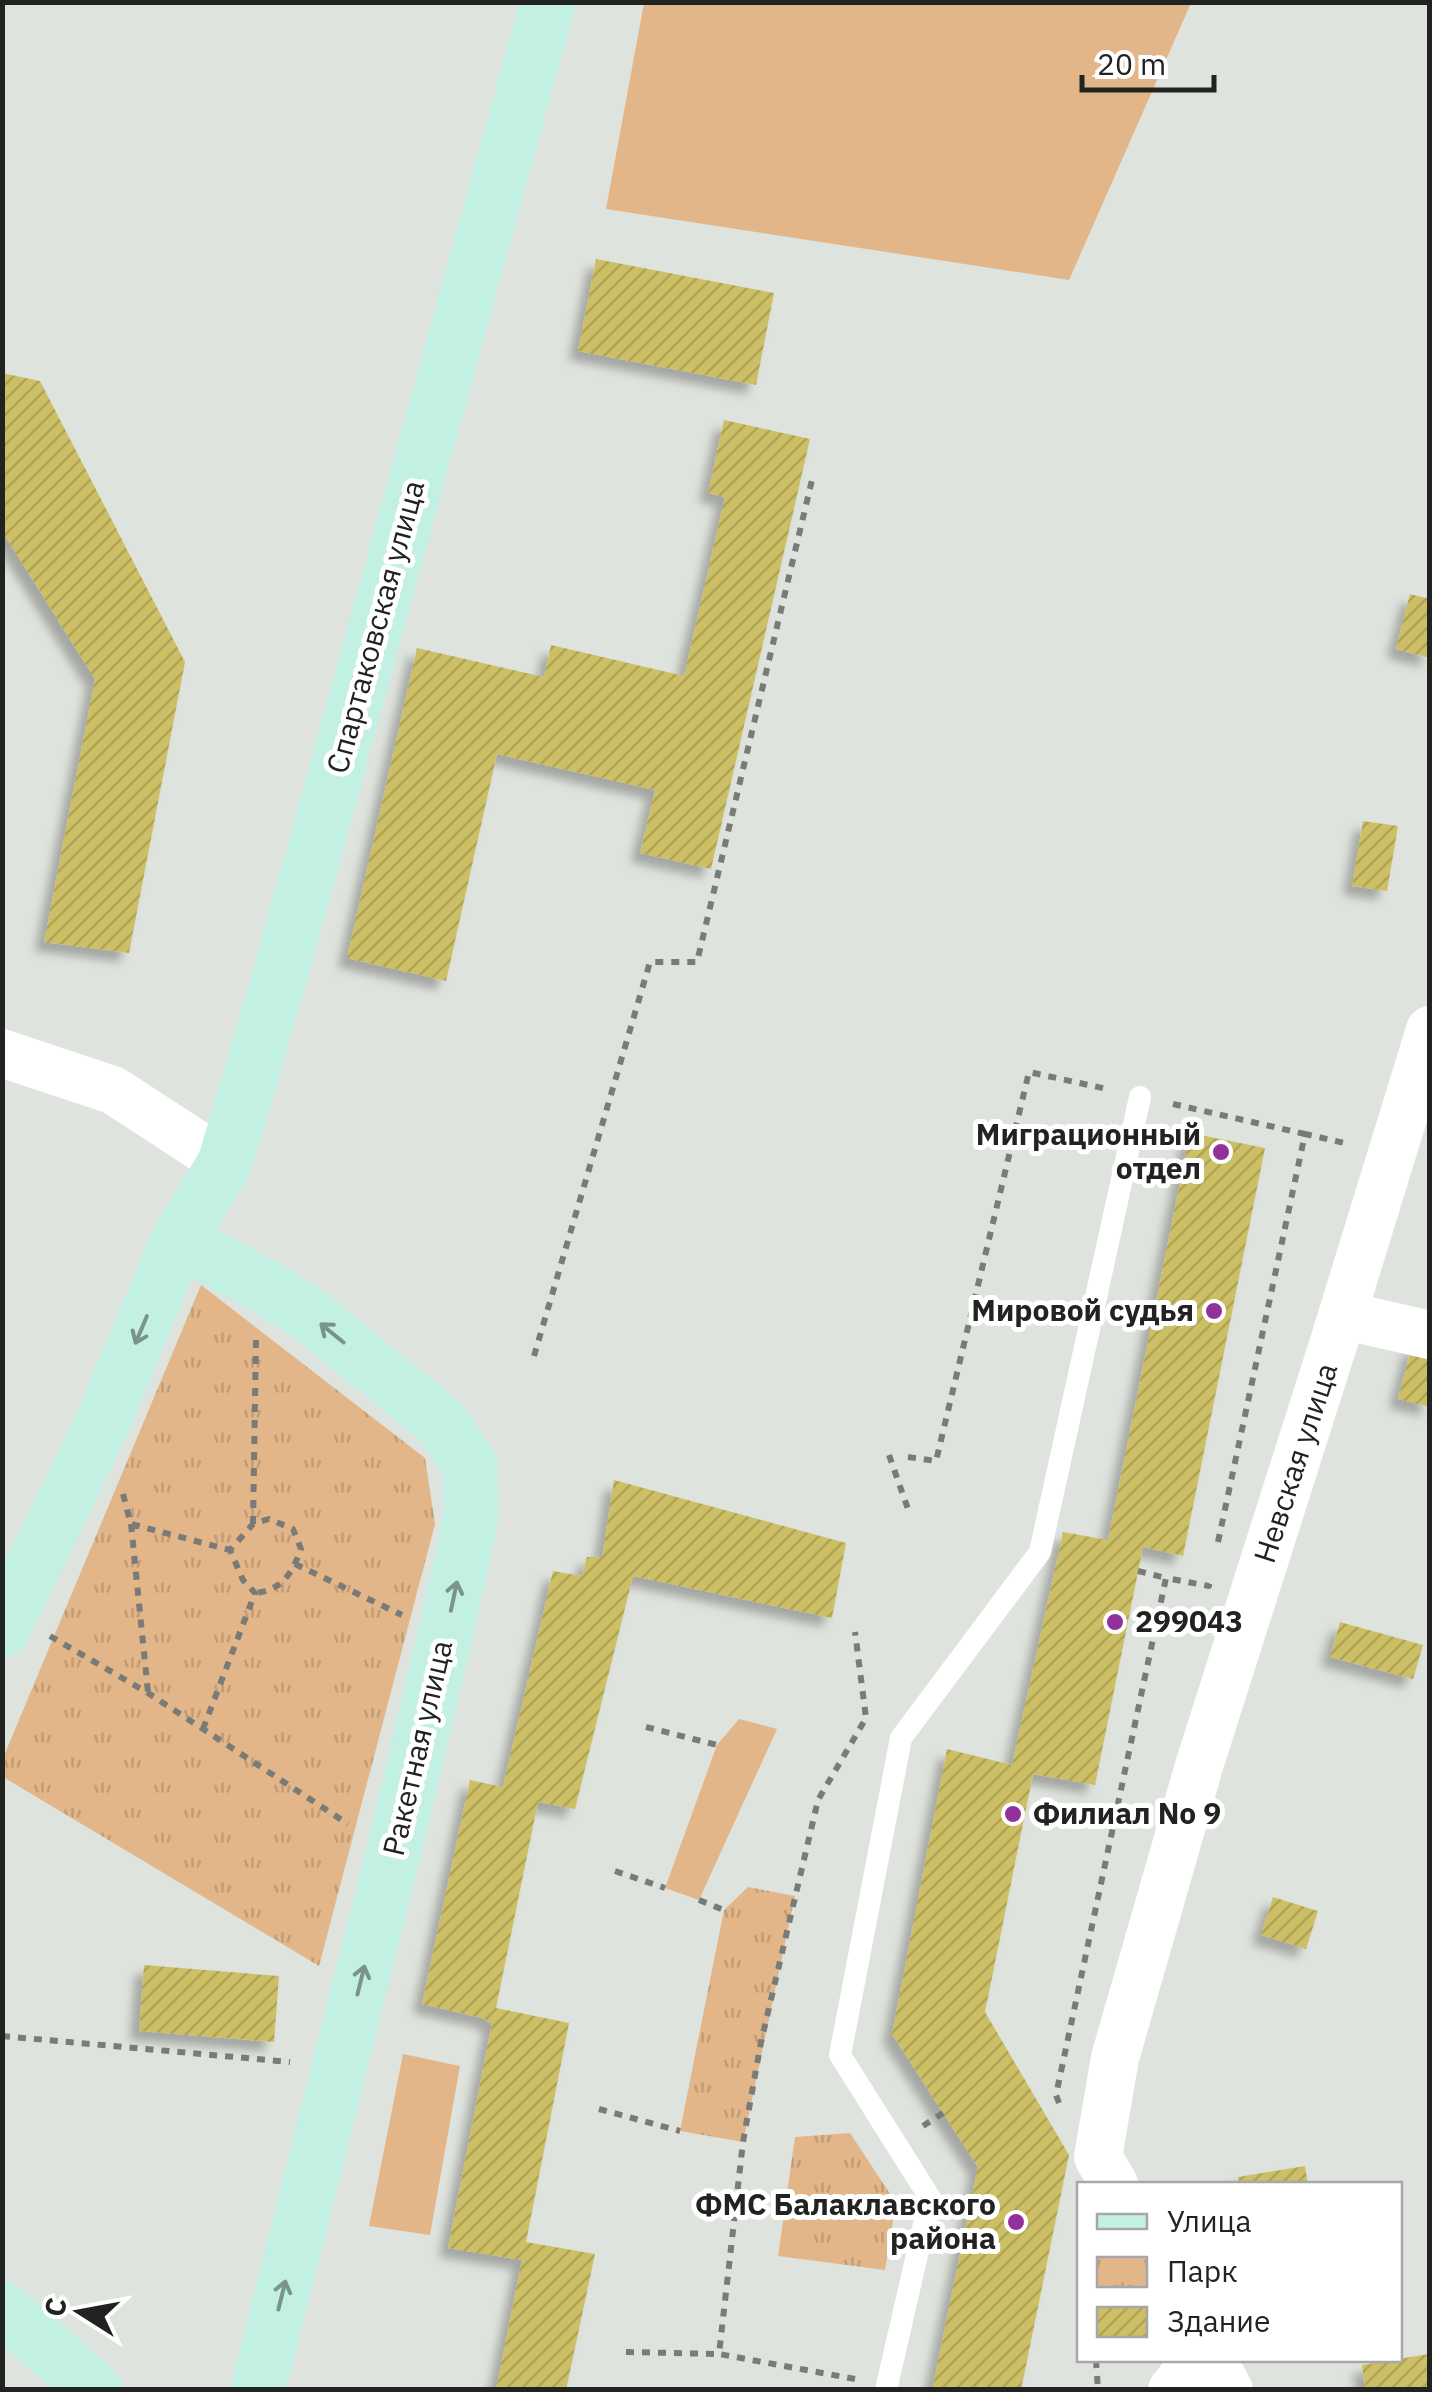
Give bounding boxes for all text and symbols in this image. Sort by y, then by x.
scale bar [1082,30,1214,92]
text: 20 m [1097,44,1166,83]
street label: Спартаковская улица [317,476,432,777]
place label: Миграционный отдел [976,1114,1201,1187]
marker: Миграционный отдел [1210,1141,1232,1163]
place label: Мировой судья [971,1290,1194,1329]
marker: Мировой судья [1203,1300,1225,1322]
one-way arrow [131,1314,149,1345]
one-way arrow [319,1323,346,1344]
street label: Невская улица [1244,1358,1345,1567]
one-way arrow [445,1581,464,1613]
place label: 299043 [1135,1601,1243,1640]
marker: 299043 [1104,1611,1126,1633]
street label: Ракетная улица [373,1636,460,1859]
place label: Филиал No 9 [1033,1793,1221,1832]
marker: Филиал No 9 [1002,1803,1024,1825]
one-way arrow [353,1965,372,1996]
legend [1077,2182,1402,2362]
place label: ФМС Балаклавского района [695,2184,996,2257]
text: Улица [1167,2201,1252,2240]
marker: ФМС Балаклавского района [1005,2211,1027,2233]
text: Парк [1167,2251,1238,2290]
north arrow [30,2262,130,2362]
one-way arrow [273,2280,292,2311]
text: С [35,2295,75,2320]
text: Здание [1167,2301,1270,2340]

